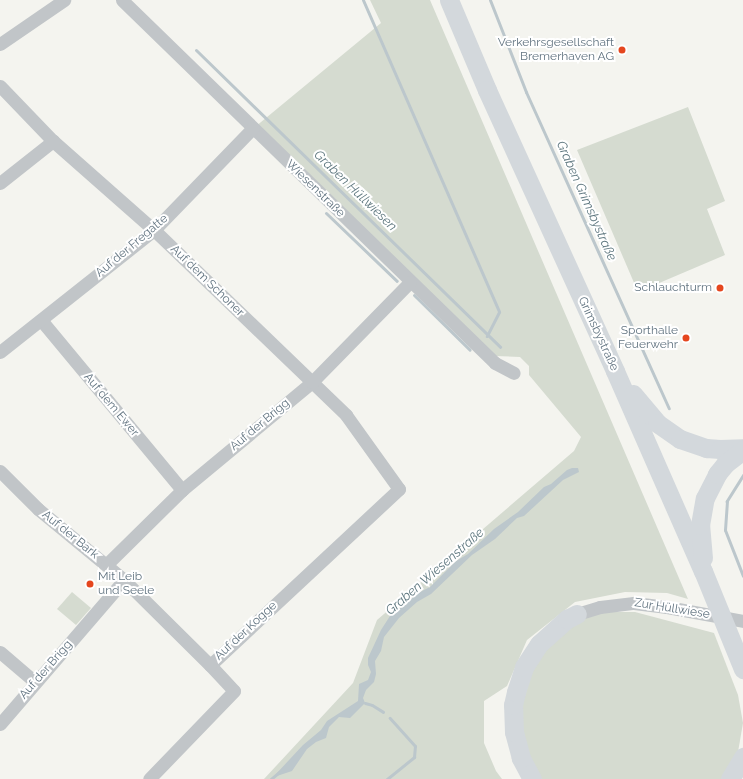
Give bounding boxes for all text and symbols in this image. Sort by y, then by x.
place label: Verkehrsgesellschaft Bremerhaven AG [498,36,614,64]
marker: Verkehrsgesellschaft Bremerhaven AG [617,45,627,55]
water label: Graben Grimsbystraße [552,139,620,263]
water label: Graben Hüllwiesen [310,147,400,235]
street label: Wiesenstraße [283,157,347,221]
street label: Auf der Fregatte [93,211,171,281]
street label: Auf dem Schoner [167,242,247,320]
place label: Schlauchturm [634,281,712,295]
marker: Schlauchturm [715,283,725,293]
street label: Grimsbystraße [575,295,621,373]
place label: Sporthalle Feuerwehr [618,324,678,352]
marker: Sporthalle Feuerwehr [681,333,691,343]
street label: Auf dem Ewer [80,370,142,440]
street label: Auf der Brigg [227,396,293,454]
street label: Auf der Bark [39,508,101,562]
water label: Graben Wiesenstraße [383,525,487,619]
place label: Mit Leib und Seele [98,570,154,598]
marker: Mit Leib und Seele [85,579,95,589]
street label: Zur Hüllwiese [633,596,711,622]
street label: Auf der Kogge [212,598,280,664]
street label: Auf der Brigg [16,638,76,702]

